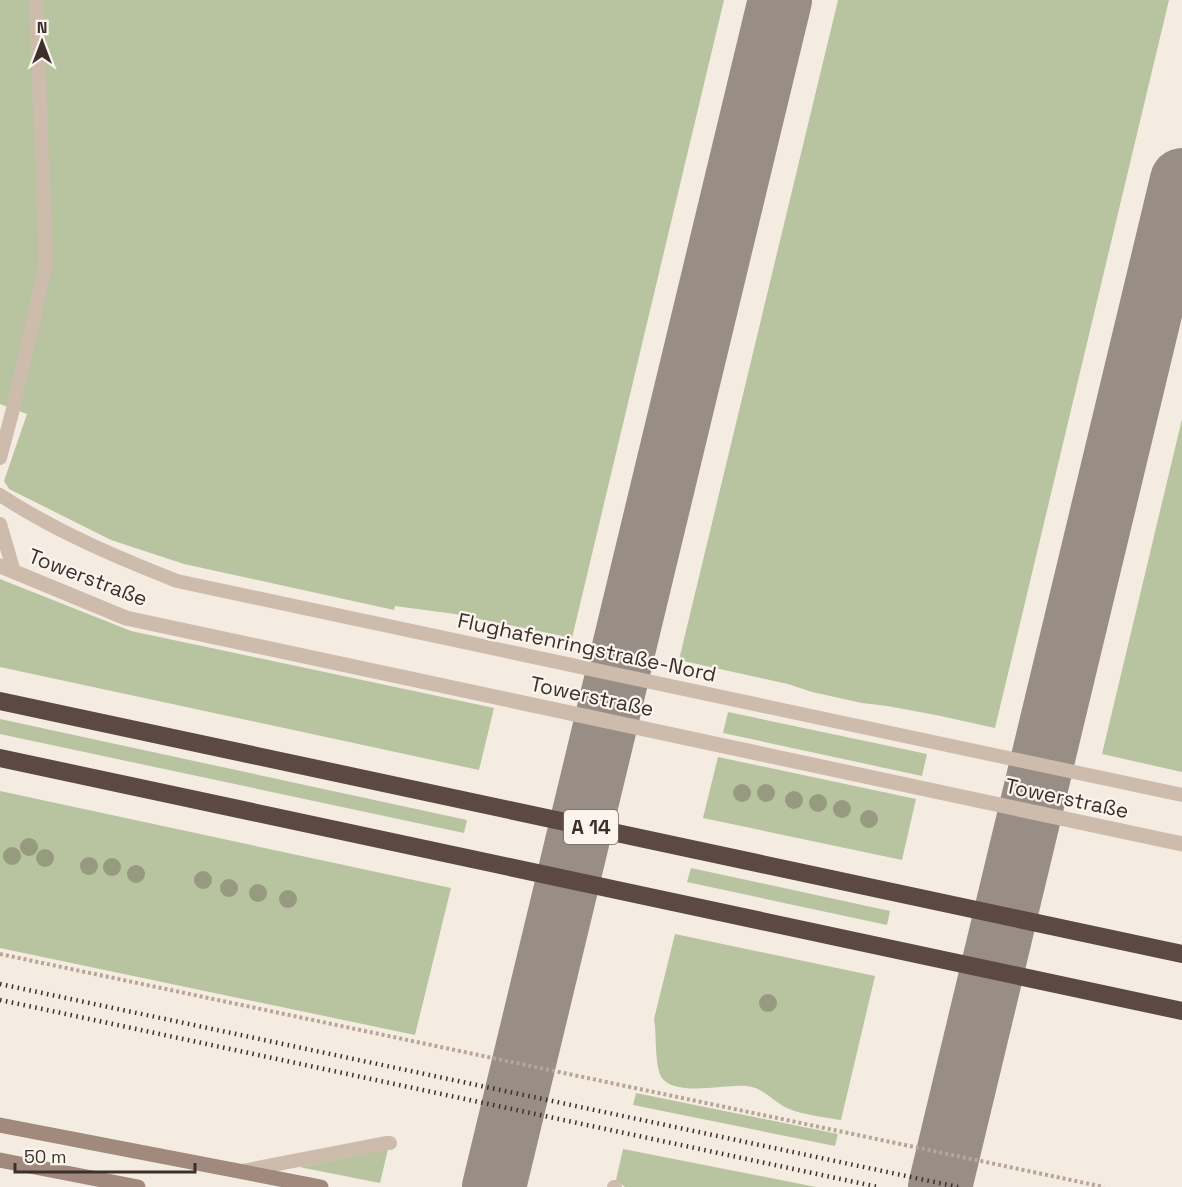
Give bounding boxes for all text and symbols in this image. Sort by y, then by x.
north arrow [12,12,72,72]
text: N [37,17,47,38]
street label: Towerstraße [25,542,151,612]
street label: Flughafenringstraße-Nord [455,606,719,688]
street label: Towerstraße [528,670,656,722]
street label: Towerstraße [1003,772,1131,824]
road number: A 14 [564,810,618,844]
scale bar [15,1136,195,1174]
text: 50 m [24,1145,66,1168]

